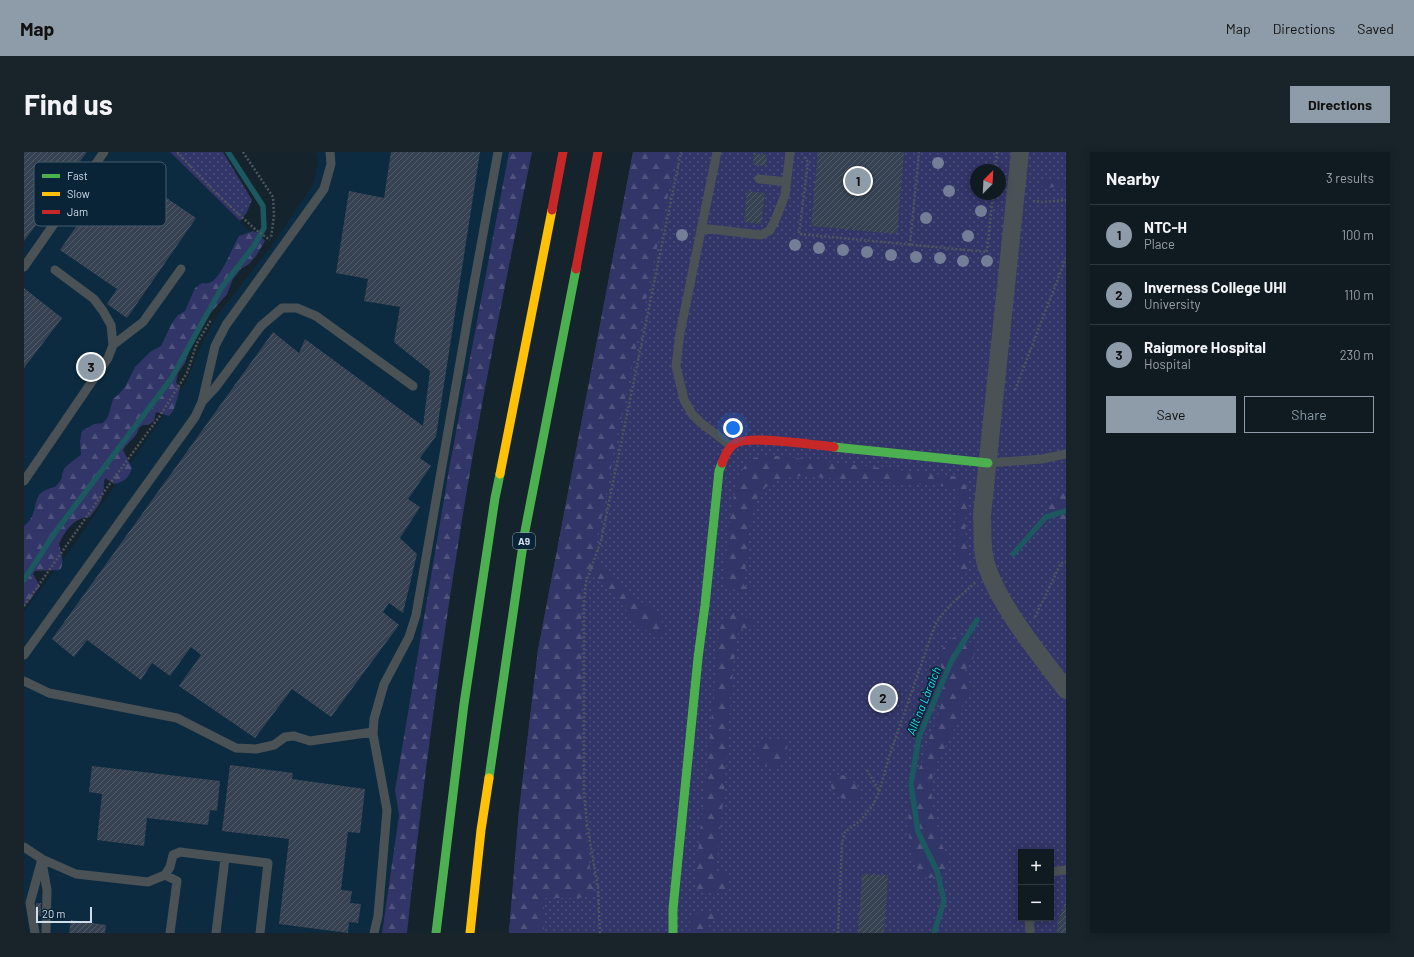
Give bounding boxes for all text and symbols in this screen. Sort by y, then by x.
text: Map [20,17,54,40]
text: Map [1226,20,1251,37]
text: Directions [1273,20,1335,37]
text: Saved [1357,20,1394,37]
button: Directions [1290,86,1390,123]
text: Find us [24,87,113,121]
legend [34,162,166,226]
north arrow [970,164,1006,200]
pin: 1 [845,166,871,196]
text: Nearby [1106,168,1160,188]
text: Fast [67,169,88,182]
text: 3 results [1326,170,1374,186]
text: Slow [67,187,90,200]
text: Jam [67,205,88,218]
text: NTC-H [1144,218,1187,236]
text: 1 [1117,227,1121,243]
text: 100 m [1341,227,1374,243]
text: Place [1144,236,1175,252]
text: Inverness College UHI [1144,278,1287,296]
text: 2 [1115,287,1123,303]
text: 110 m [1344,287,1374,303]
text: University [1144,296,1201,312]
text: Raigmore Hospital [1144,338,1266,356]
text: 3 [1115,347,1123,363]
text: 230 m [1340,347,1374,363]
pin: 3 [78,352,104,382]
text: Hospital [1144,356,1191,372]
button: Save [1106,396,1236,433]
button: Share [1244,396,1374,433]
your location [723,418,743,438]
road number: A9 [513,533,535,549]
water label: Allt na Làraich [903,665,943,737]
pin: 2 [870,683,896,713]
map controls [1018,849,1054,921]
button: + [1018,849,1054,885]
button: − [1018,885,1054,921]
scale bar [36,905,92,924]
text: 20 m [42,907,65,920]

